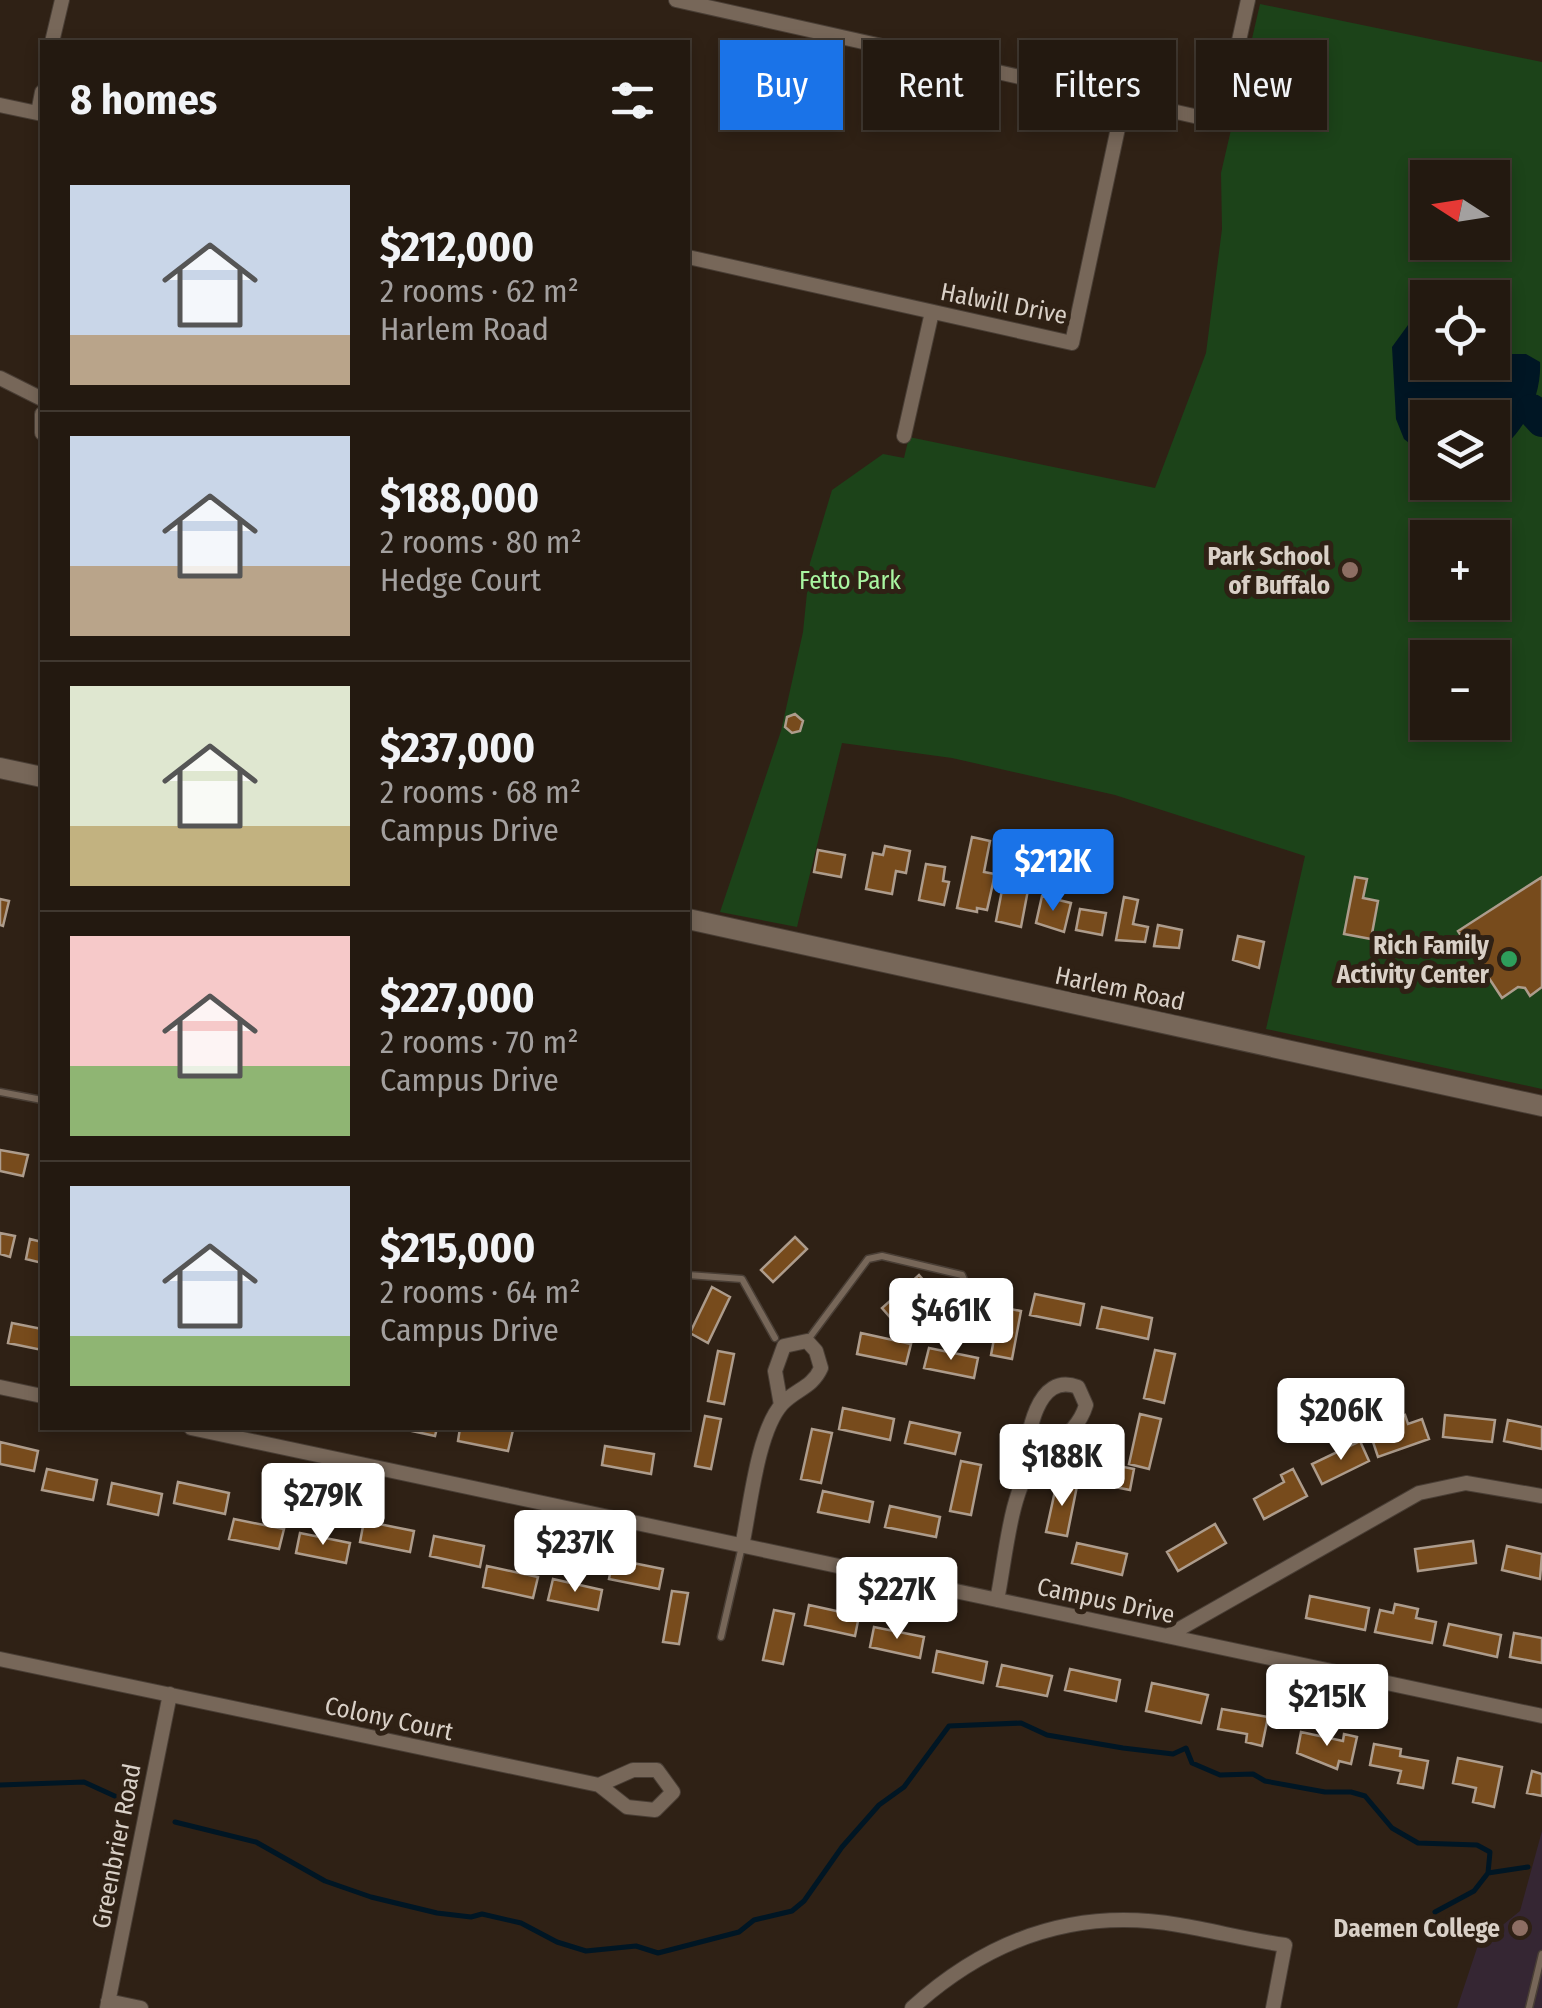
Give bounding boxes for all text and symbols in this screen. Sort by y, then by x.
chip: Buy [720,40,843,130]
chip: Rent [863,40,999,130]
chip: Filters [1019,40,1176,130]
chip: New [1196,40,1327,130]
icon: filters [605,73,660,128]
text: 8 homes [70,75,217,125]
north arrow [1410,160,1510,260]
map controls [1410,160,1510,740]
text: $212,000 [380,222,534,272]
icon: home [150,225,270,345]
text: 2 rooms · 62 m² [380,272,579,310]
street label: Halwill Drive [938,277,1070,331]
button: locate [1410,280,1510,380]
text: Harlem Road [380,310,549,348]
button: layers [1410,400,1510,500]
text: $188,000 [380,473,539,523]
icon: home [150,476,270,596]
button: + [1410,520,1510,620]
text: 2 rooms · 80 m² [380,523,582,561]
place label: Park School of Buffalo [1208,542,1330,601]
marker: Park School of Buffalo [1339,559,1361,581]
text: Hedge Court [380,561,541,599]
park label: Fetto Park [799,566,901,596]
button: − [1410,640,1510,740]
text: $237,000 [380,723,535,773]
icon: home [150,726,270,846]
text: 2 rooms · 68 m² [380,773,581,811]
text: Campus Drive [380,811,559,849]
pin: $212K [983,829,1123,914]
text: $212K [1015,842,1091,880]
place label: Rich Family Activity Center [1336,931,1490,990]
marker: Rich Family Activity Center [1498,948,1520,970]
street label: Harlem Road [1052,961,1187,1017]
text: $227,000 [380,973,535,1023]
icon: home [150,976,270,1096]
text: 2 rooms · 70 m² [380,1023,579,1061]
text: Campus Drive [380,1061,559,1099]
text: $215,000 [380,1223,535,1273]
icon: home [150,1226,270,1346]
text: 2 rooms · 64 m² [380,1273,581,1311]
pin: $461K [881,1278,1021,1363]
text: $461K [911,1291,991,1329]
text: Campus Drive [380,1311,559,1349]
pin: $206K [1271,1378,1411,1463]
text: $206K [1299,1391,1383,1429]
pin: $188K [992,1424,1132,1509]
text: $188K [1022,1437,1102,1475]
pin: $279K [253,1463,393,1548]
text: $279K [284,1476,362,1514]
pin: $237K [505,1510,645,1595]
text: $237K [536,1523,614,1561]
pin: $227K [827,1557,967,1642]
text: $227K [858,1570,936,1608]
street label: Campus Drive [1034,1572,1177,1630]
pin: $215K [1257,1664,1397,1749]
text: $215K [1288,1677,1366,1715]
street label: Colony Court [322,1691,456,1747]
street label: Greenbrier Road [86,1761,148,1931]
place label: Daemen College [1334,1914,1500,1944]
marker: Daemen College [1509,1917,1531,1939]

